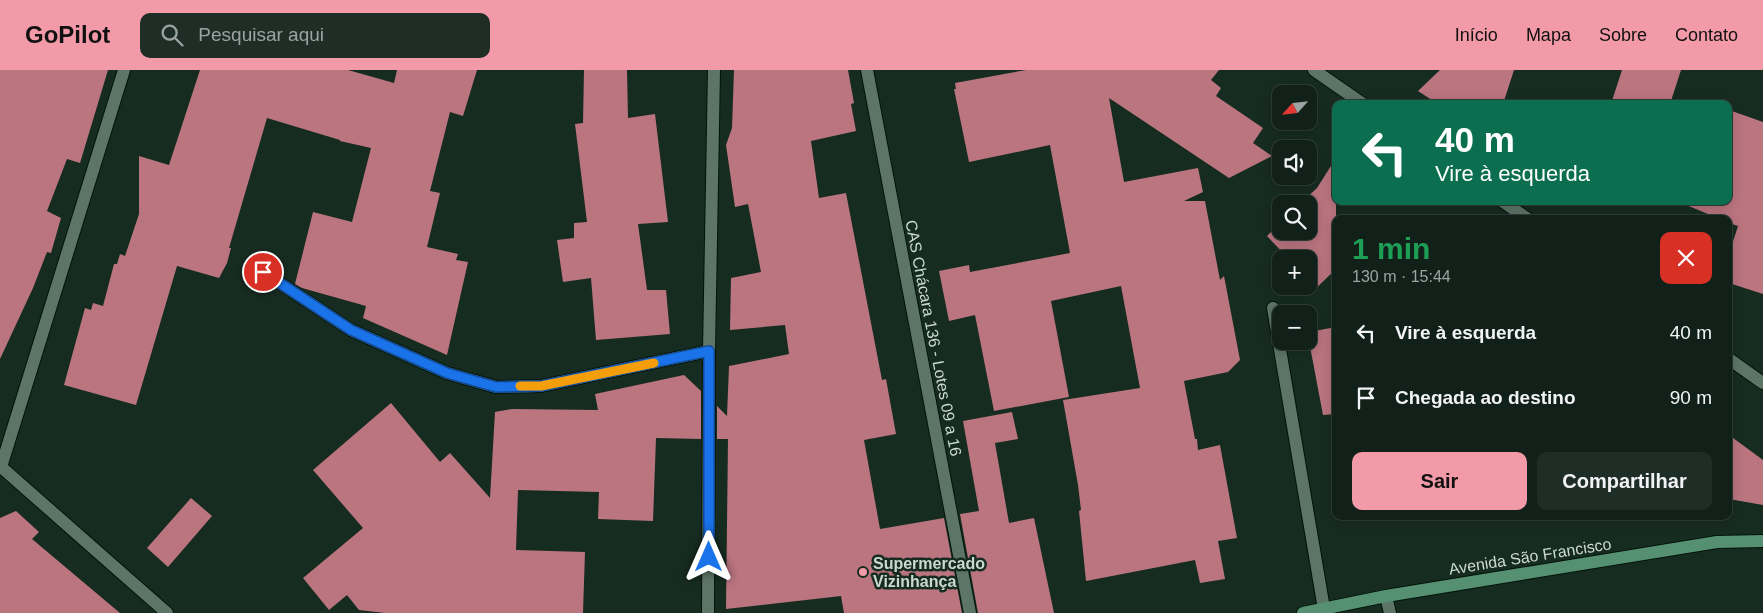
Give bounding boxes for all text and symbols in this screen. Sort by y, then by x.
search box [140,13,490,58]
text: GoPilot [25,21,110,48]
icon: search [158,21,186,49]
text: Pesquisar aqui [198,24,324,45]
text: Início [1455,25,1498,45]
text: Mapa [1526,25,1571,45]
text: Sobre [1599,25,1647,45]
text: Contato [1675,25,1738,45]
north arrow [1272,85,1318,130]
map controls [1272,85,1317,350]
icon: left [1352,120,1417,185]
text: 40 m [1435,120,1515,159]
button: sound [1272,140,1317,185]
text: Vire à esquerda [1435,161,1590,186]
button: search [1272,195,1317,240]
street label: CAS Chácara 136 - Lotes 09 a 16 [902,219,965,458]
text: 1 min [1352,232,1430,265]
button: close [1660,232,1712,284]
button: + [1272,250,1317,295]
pin [242,251,284,293]
icon: arrive [249,258,277,286]
text: 130 m · 15:44 [1352,268,1451,285]
button: − [1272,305,1317,350]
icon: left [1352,319,1380,347]
text: Vire à esquerda [1395,322,1536,343]
text: 40 m [1670,322,1712,343]
icon: arrive [1352,384,1380,412]
text: Chegada ao destino [1395,387,1576,408]
text: 90 m [1670,387,1712,408]
button: Sair [1352,452,1527,510]
button: Compartilhar [1537,452,1712,510]
position arrow [682,530,734,582]
street label: Avenida São Francisco [1448,535,1613,578]
place label: Supermercado Vizinhança [873,555,985,590]
marker: Supermercado Vizinhança [857,566,869,578]

